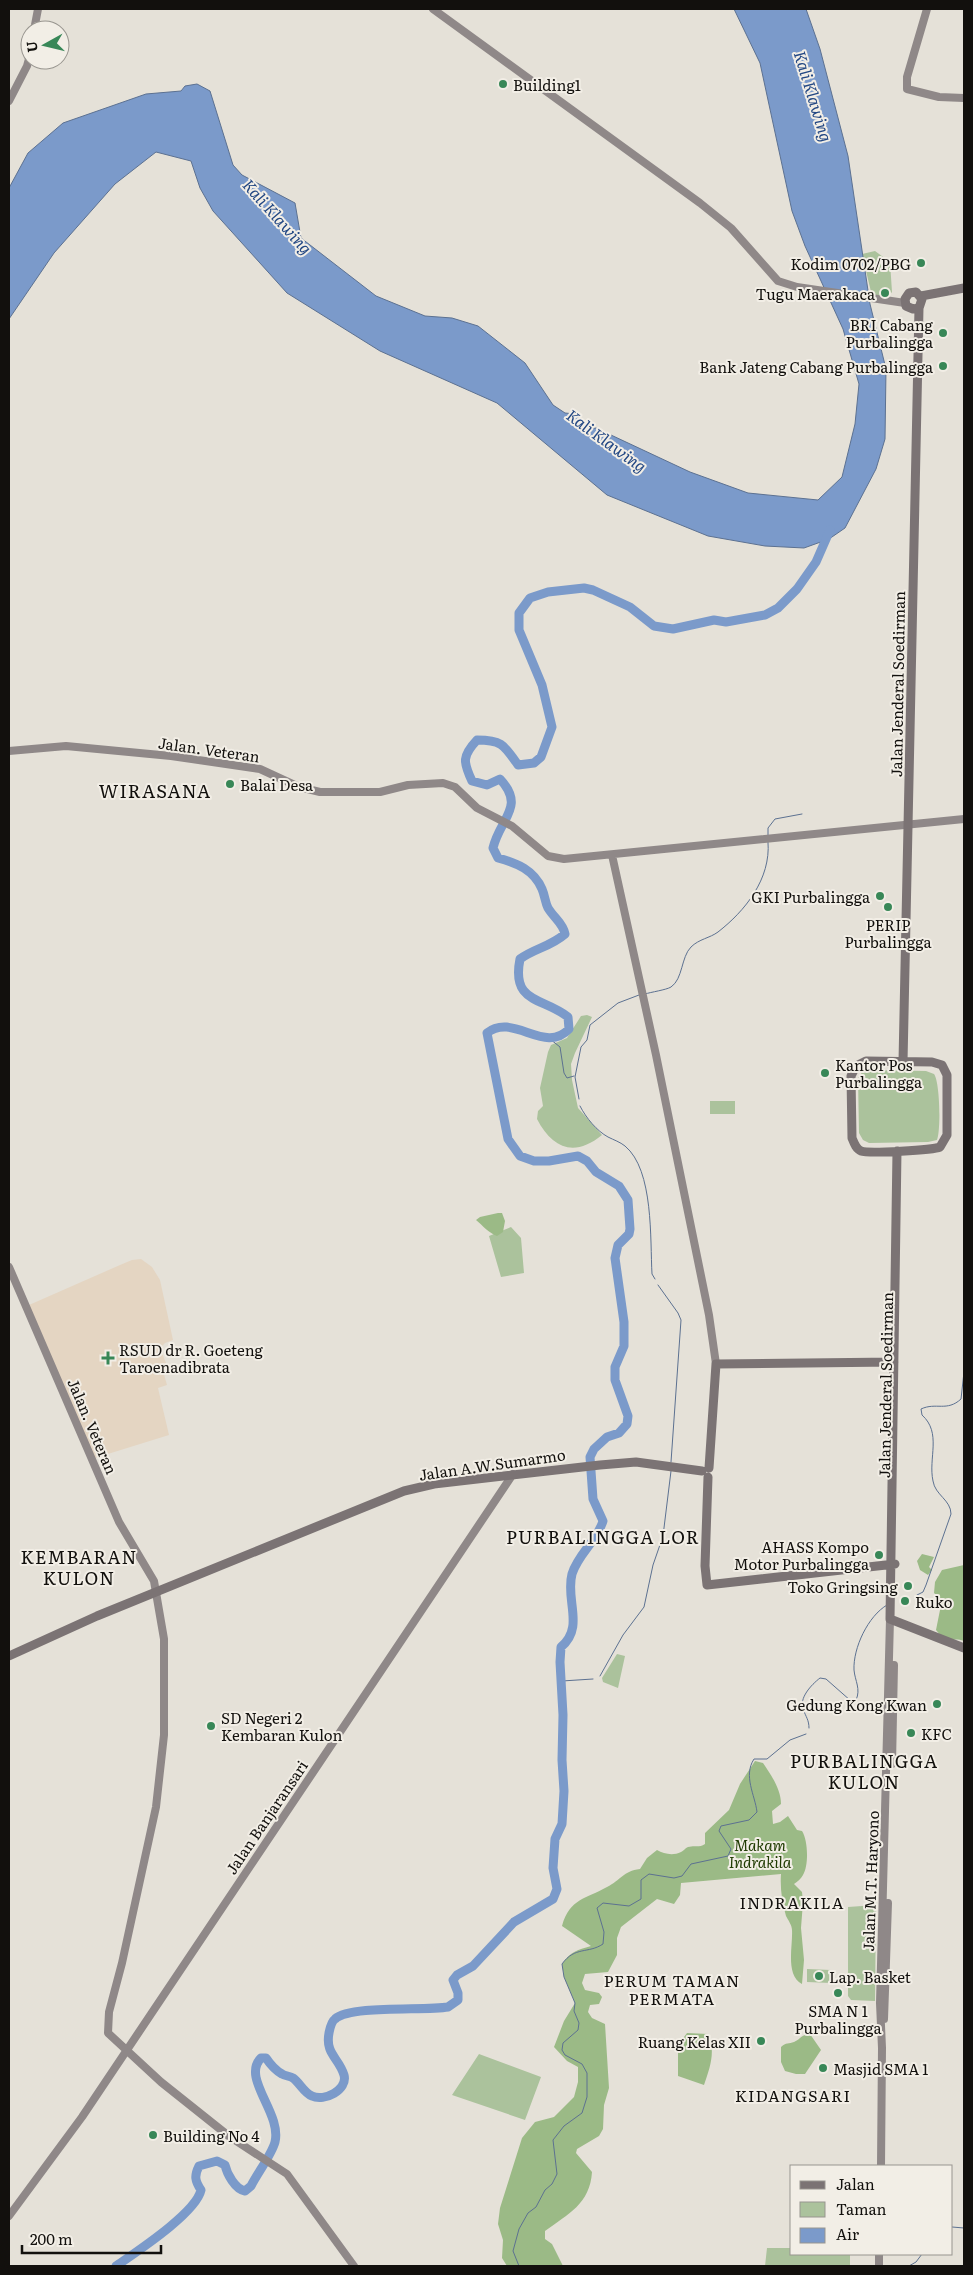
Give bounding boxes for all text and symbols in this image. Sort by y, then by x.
north arrow [20,20,70,70]
text: U [20,40,42,54]
water label: Kali Klawing [789,48,839,144]
place label: Building1 [513,73,581,96]
marker: Building1 [497,78,509,90]
water label: Kali Klawing [238,173,318,259]
place label: Kodim 0702/PBG [790,252,911,275]
marker: Kodim 0702/PBG [915,257,927,269]
place label: Tugu Maerakaca [756,282,876,305]
marker: Tugu Maerakaca [879,287,891,299]
place label: BRI Cabang Purbalingga [846,313,934,353]
marker: BRI Cabang Purbalingga [937,327,949,339]
place label: Bank Jateng Cabang Purbalingga [699,355,934,378]
marker: Bank Jateng Cabang Purbalingga [937,360,949,372]
water label: Kali Klawing [562,403,652,477]
street label: Jalan Jenderal Soedirman [884,591,910,777]
street label: Jalan. Veteran [157,730,261,768]
place label: Balai Desa [240,773,314,796]
district label: WIRASANA [99,777,211,804]
marker: Balai Desa [224,778,236,790]
place label: GKI Purbalingga [751,885,871,908]
marker: GKI Purbalingga [874,890,886,902]
marker: PERIP Purbalingga [882,901,894,913]
place label: PERIP Purbalingga [844,913,932,953]
place label: Kantor Pos Purbalingga [835,1053,923,1093]
marker: Kantor Pos Purbalingga [819,1067,831,1079]
street label: Jalan Jenderal Soedirman [872,1292,898,1478]
place label: RSUD dr R. Goeteng Taroenadibrata [119,1338,264,1378]
marker: RSUD dr R. Goeteng Taroenadibrata [101,1351,115,1365]
street label: Jalan. Veteran [62,1374,124,1478]
street label: Jalan A.W.Sumarmo [417,1442,567,1486]
district label: PURBALINGGA LOR [506,1523,700,1550]
place label: AHASS Kompo Motor Purbalingga [734,1535,870,1575]
district label: KEMBARAN KULON [20,1543,138,1591]
marker: AHASS Kompo Motor Purbalingga [873,1549,885,1561]
place label: Toko Gringsing [787,1575,899,1598]
marker: Toko Gringsing [902,1580,914,1592]
place label: Ruko [915,1590,953,1613]
marker: Ruko [899,1595,911,1607]
place label: Gedung Kong Kwan [786,1693,927,1716]
marker: Gedung Kong Kwan [931,1698,943,1710]
place label: SD Negeri 2 Kembaran Kulon [221,1706,342,1746]
marker: SD Negeri 2 Kembaran Kulon [205,1720,217,1732]
place label: KFC [921,1722,952,1745]
marker: KFC [905,1727,917,1739]
district label: PURBALINGGA KULON [790,1747,938,1795]
street label: Jalan Banjaransari [219,1755,313,1879]
street label: Jalan M.T. Haryono [856,1810,884,1952]
park label: Makam Indrakila [729,1833,792,1873]
district label: INDRAKILA [739,1890,845,1914]
place label: Lap. Basket [829,1965,911,1988]
district label: PERUM TAMAN PERMATA [604,1968,740,2010]
marker: Lap. Basket [813,1970,825,1982]
marker: SMA N 1 Purbalingga [832,1987,844,1999]
place label: SMA N 1 Purbalingga [794,1999,882,2039]
place label: Ruang Kelas XII [638,2030,751,2053]
marker: Ruang Kelas XII [755,2035,767,2047]
place label: Masjid SMA 1 [833,2057,928,2080]
marker: Masjid SMA 1 [817,2062,829,2074]
district label: KIDANGSARI [735,2083,851,2107]
place label: Building No 4 [163,2124,260,2147]
marker: Building No 4 [147,2129,159,2141]
legend [790,2165,953,2255]
text: Jalan [836,2172,875,2195]
text: Taman [836,2197,886,2220]
scale bar [22,2222,161,2254]
text: Air [836,2222,859,2245]
text: 200 m [30,2227,73,2250]

